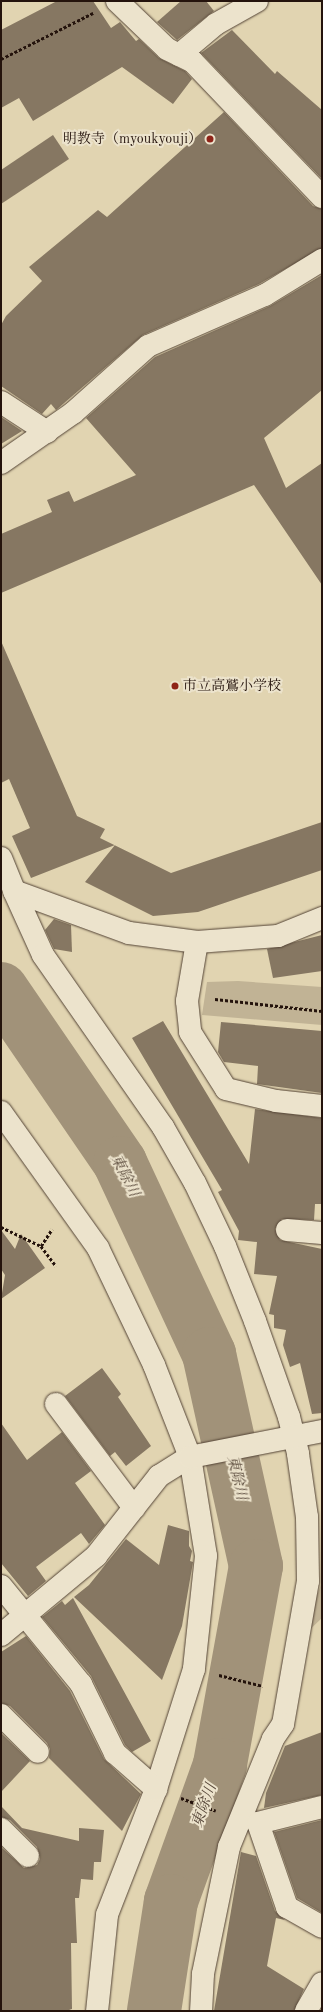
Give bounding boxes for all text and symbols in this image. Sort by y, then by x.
place label: 明教寺（myoukyouji） [63,131,202,147]
marker: 明教寺（myoukyouji） [205,134,215,144]
place label: 市立高鷲小学校 [183,678,281,694]
marker: 市立高鷲小学校 [170,681,180,691]
water label: 東除川 [106,1152,142,1200]
water label: 東除川 [222,1454,250,1502]
water label: 東除川 [189,1782,221,1830]

